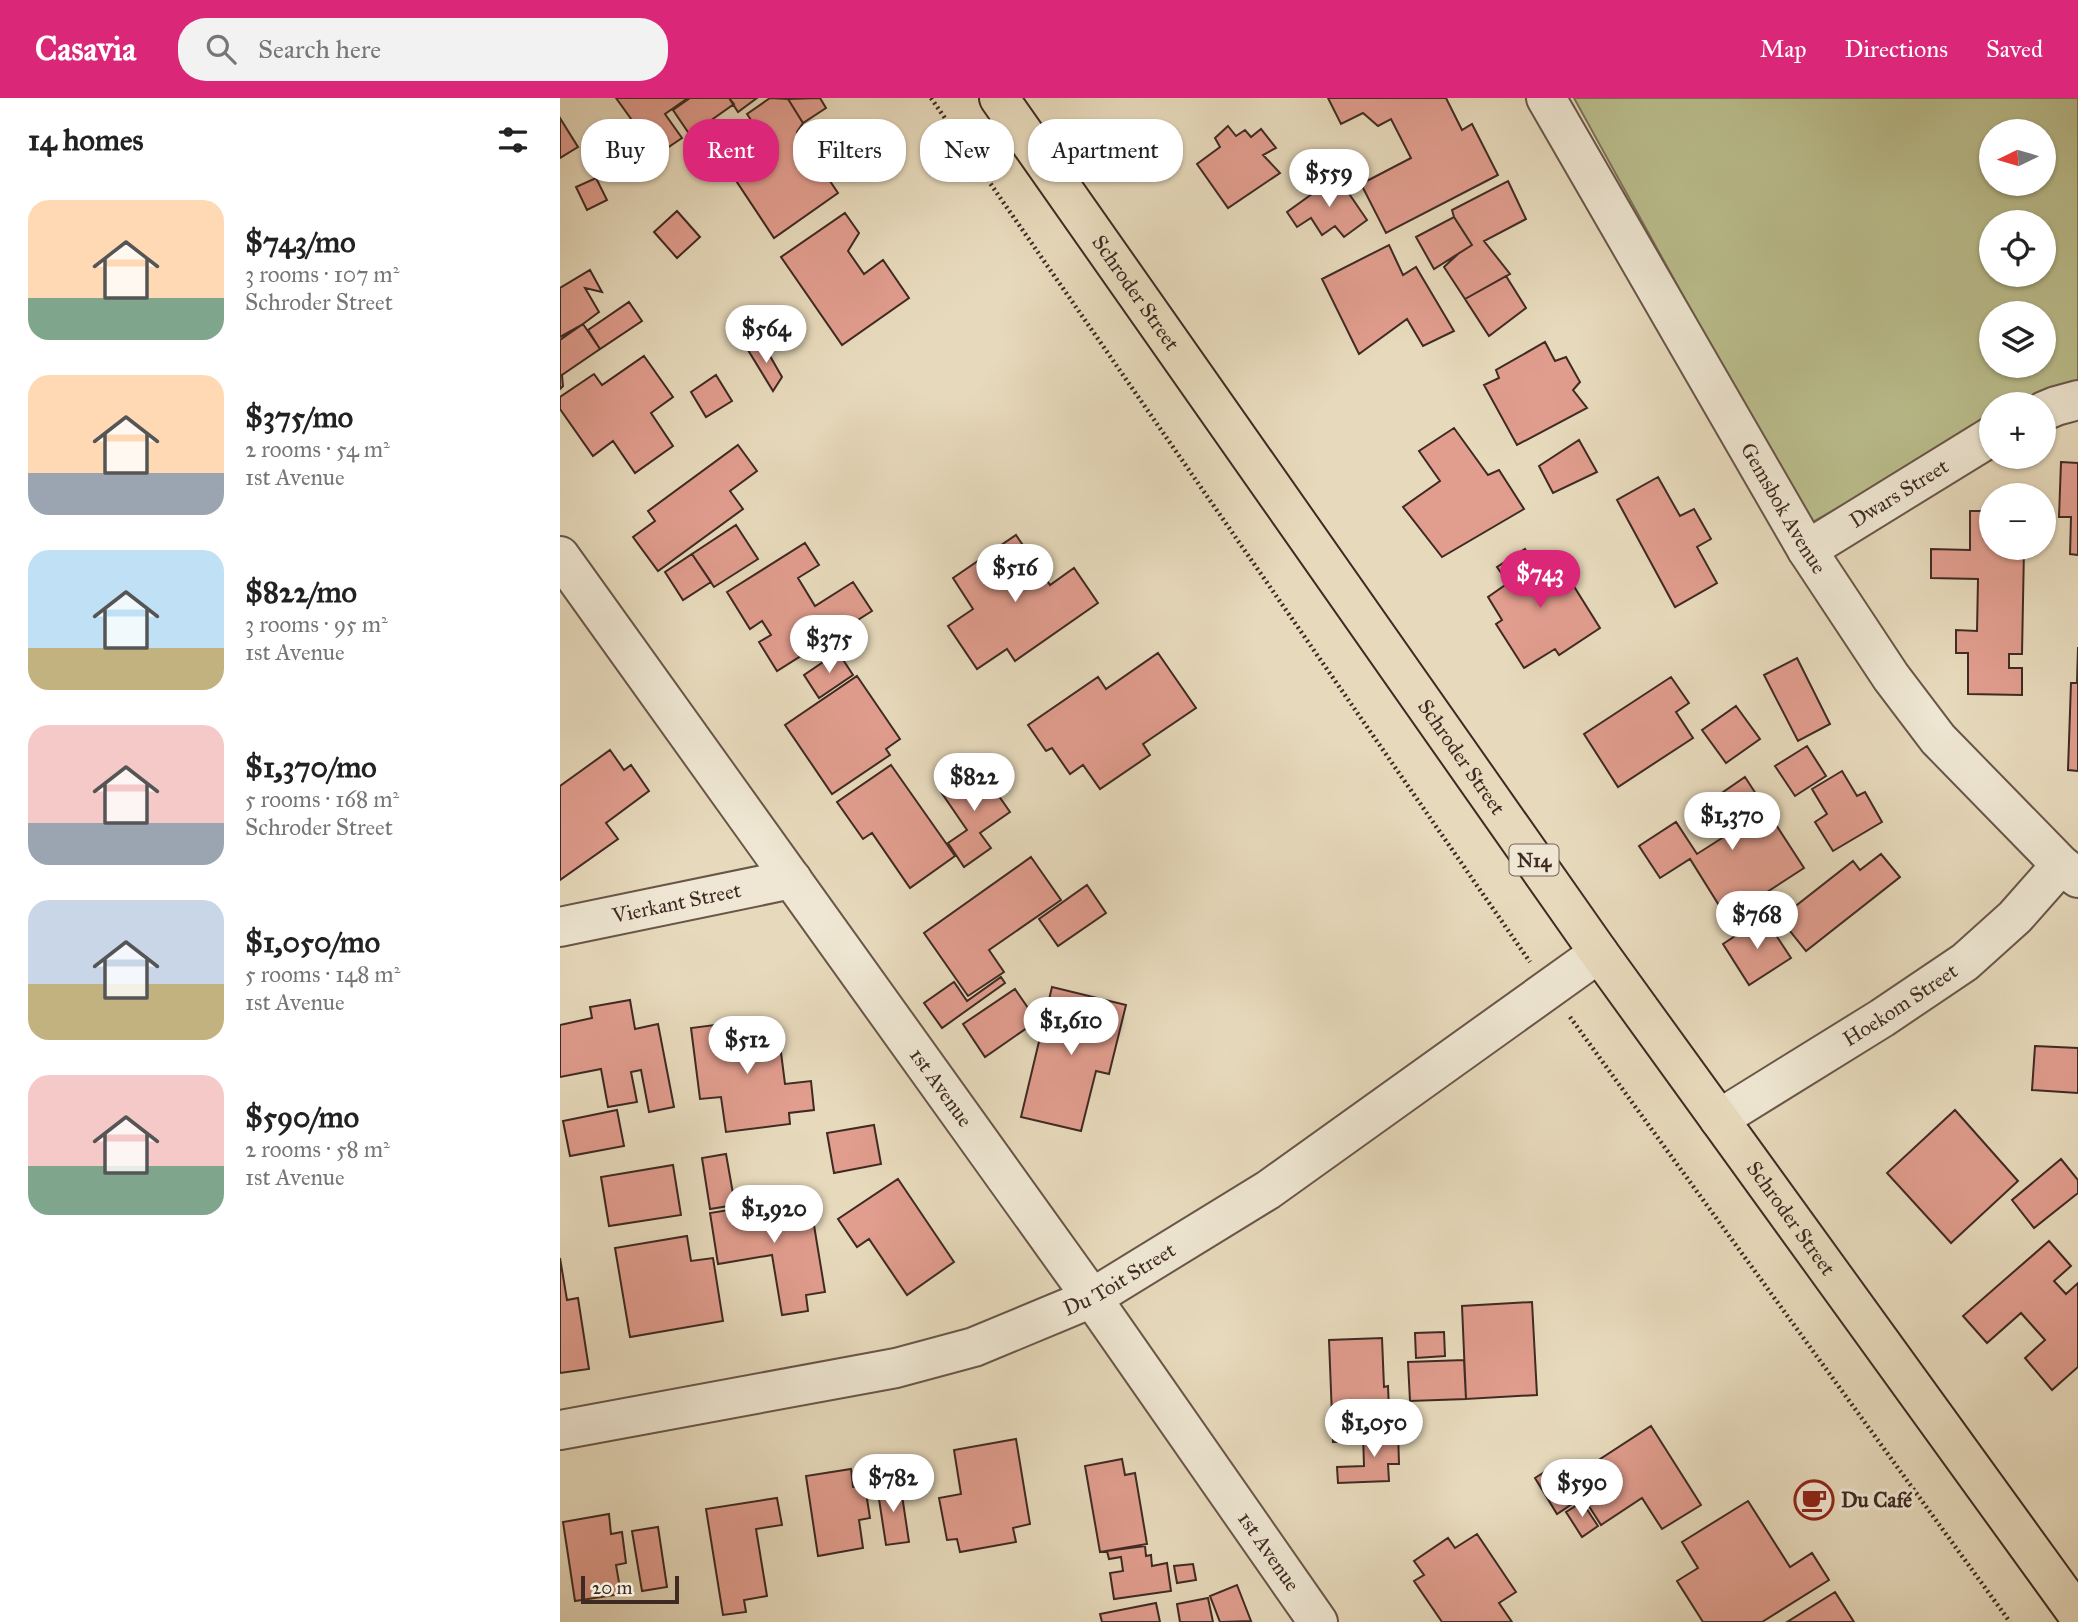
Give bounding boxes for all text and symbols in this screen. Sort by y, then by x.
search box [178,18,668,81]
text: Casavia [35,29,136,69]
icon: search [202,30,240,68]
text: Search here [258,33,381,65]
text: Map [1760,34,1807,64]
text: Directions [1845,34,1948,64]
text: Saved [1986,34,2043,64]
chip: Buy [581,119,669,182]
chip: Rent [683,119,779,182]
chip: Filters [793,119,906,182]
chip: New [920,119,1014,182]
chip: Apartment [1028,119,1183,182]
north arrow [1979,119,2056,196]
map controls [1979,119,2056,560]
icon: filters [494,121,532,159]
text: 14 homes [28,122,143,158]
pin: $559 [1288,150,1370,209]
text: $559 [1305,158,1353,186]
button: locate [1979,210,2056,287]
text: $743/mo [245,224,356,260]
icon: home [84,228,168,312]
street label: Schroder Street [1086,230,1185,356]
text: 3 rooms · 107 m² [245,260,399,288]
text: Schroder Street [245,288,393,316]
button: layers [1979,301,2056,378]
pin: $564 [725,306,807,365]
text: $564 [741,314,791,342]
button: + [1979,392,2056,469]
text: $375/mo [245,399,353,435]
icon: home [84,403,168,487]
text: 2 rooms · 54 m² [245,435,390,463]
street label: Gemsbok Avenue [1735,438,1832,579]
street label: Dwars Street [1845,453,1954,534]
text: 1st Avenue [245,463,345,491]
button: − [1979,483,2056,560]
pin: $516 [974,545,1056,604]
pin: $743 [1499,550,1581,610]
text: $516 [992,553,1038,581]
text: $743 [1516,559,1564,587]
text: $822/mo [245,574,357,610]
icon: home [84,578,168,662]
text: 3 rooms · 95 m² [245,610,388,638]
pin: $375 [788,616,870,675]
text: $375 [806,624,852,652]
text: 1st Avenue [245,638,345,666]
street label: Schroder Street [1412,694,1511,820]
text: $1,370/mo [245,749,377,785]
icon: home [84,753,168,837]
pin: $822 [933,754,1015,813]
text: $822 [950,762,998,790]
text: 5 rooms · 168 m² [245,785,399,813]
pin: $1,370 [1675,792,1789,852]
text: $1,370 [1700,801,1764,829]
text: Schroder Street [245,813,393,841]
road number: N14 [1510,845,1558,876]
street label: Vierkant Street [609,877,744,929]
pin: $768 [1716,892,1798,951]
text: $768 [1732,900,1782,928]
text: $1,050/mo [245,924,380,960]
icon: home [84,928,168,1012]
street label: Hoekom Street [1838,958,1963,1052]
text: 5 rooms · 148 m² [245,960,400,988]
text: 1st Avenue [245,988,345,1016]
pin: $1,610 [1014,998,1128,1057]
text: $1,610 [1040,1006,1102,1034]
pin: $512 [706,1016,788,1076]
text: $512 [725,1025,769,1053]
street label: 1st Avenue [904,1043,978,1132]
text: $590/mo [245,1099,359,1135]
icon: home [84,1103,168,1187]
text: 2 rooms · 58 m² [245,1135,390,1163]
street label: Schroder Street [1741,1156,1841,1281]
text: 1st Avenue [245,1163,345,1191]
pin: $1,920 [717,1186,831,1245]
text: $1,920 [741,1194,807,1222]
street label: Du Toit Street [1059,1237,1181,1322]
pin: $1,050 [1317,1400,1431,1459]
text: $1,050 [1341,1408,1407,1436]
pin: $782 [852,1454,934,1514]
pin: $590 [1541,1460,1623,1519]
text: $782 [868,1463,918,1491]
text: $590 [1557,1468,1607,1496]
cafe icon: Du Café [1793,1479,1835,1521]
place label: Du Café [1841,1487,1912,1513]
street label: 1st Avenue [1232,1507,1306,1596]
scale bar [581,1573,679,1605]
text: 20 m [592,1576,633,1599]

